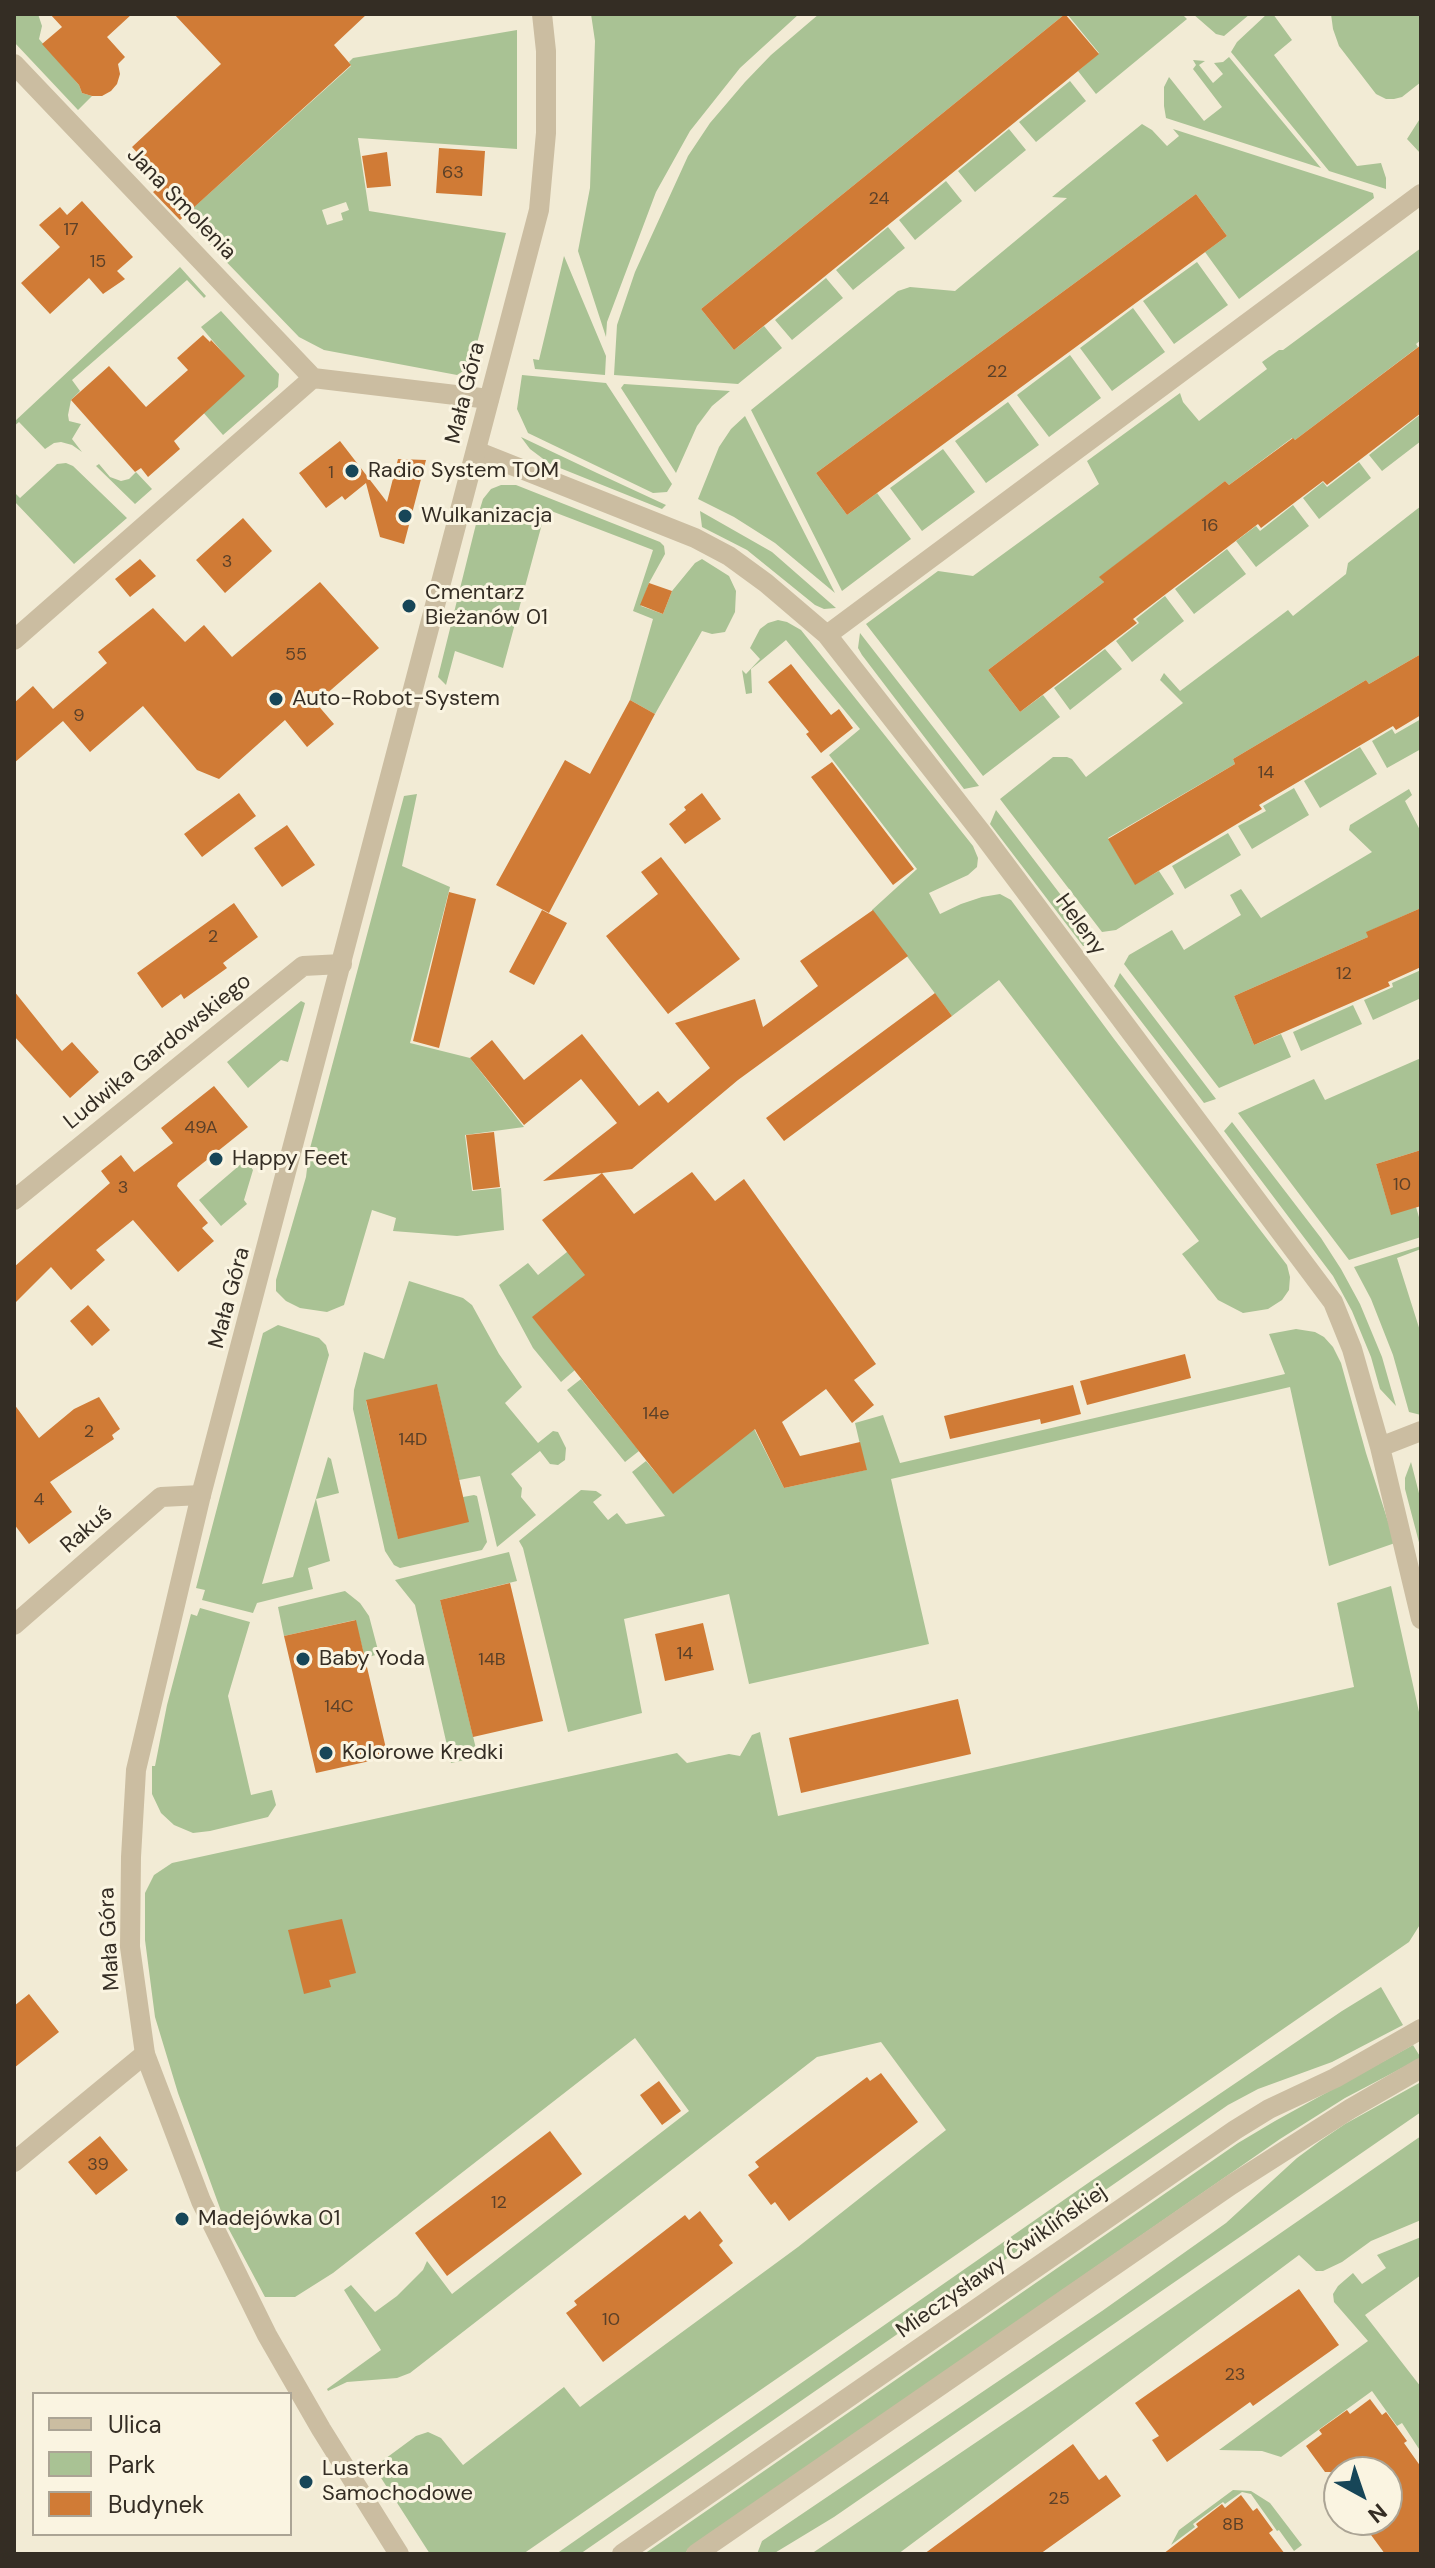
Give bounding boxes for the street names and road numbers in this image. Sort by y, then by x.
street label: Jana Smolenia [121,142,241,266]
street label: Mała Góra [441,340,491,446]
street label: Heleny [1049,889,1111,961]
street label: Ludwika Gardowskiego [59,968,257,1136]
street label: Mała Góra [204,1245,256,1351]
street label: Rakuś [56,1501,118,1559]
street label: Mała Góra [94,1887,126,1991]
street label: Mieczysławy Ćwiklińskiej [892,2179,1112,2345]

